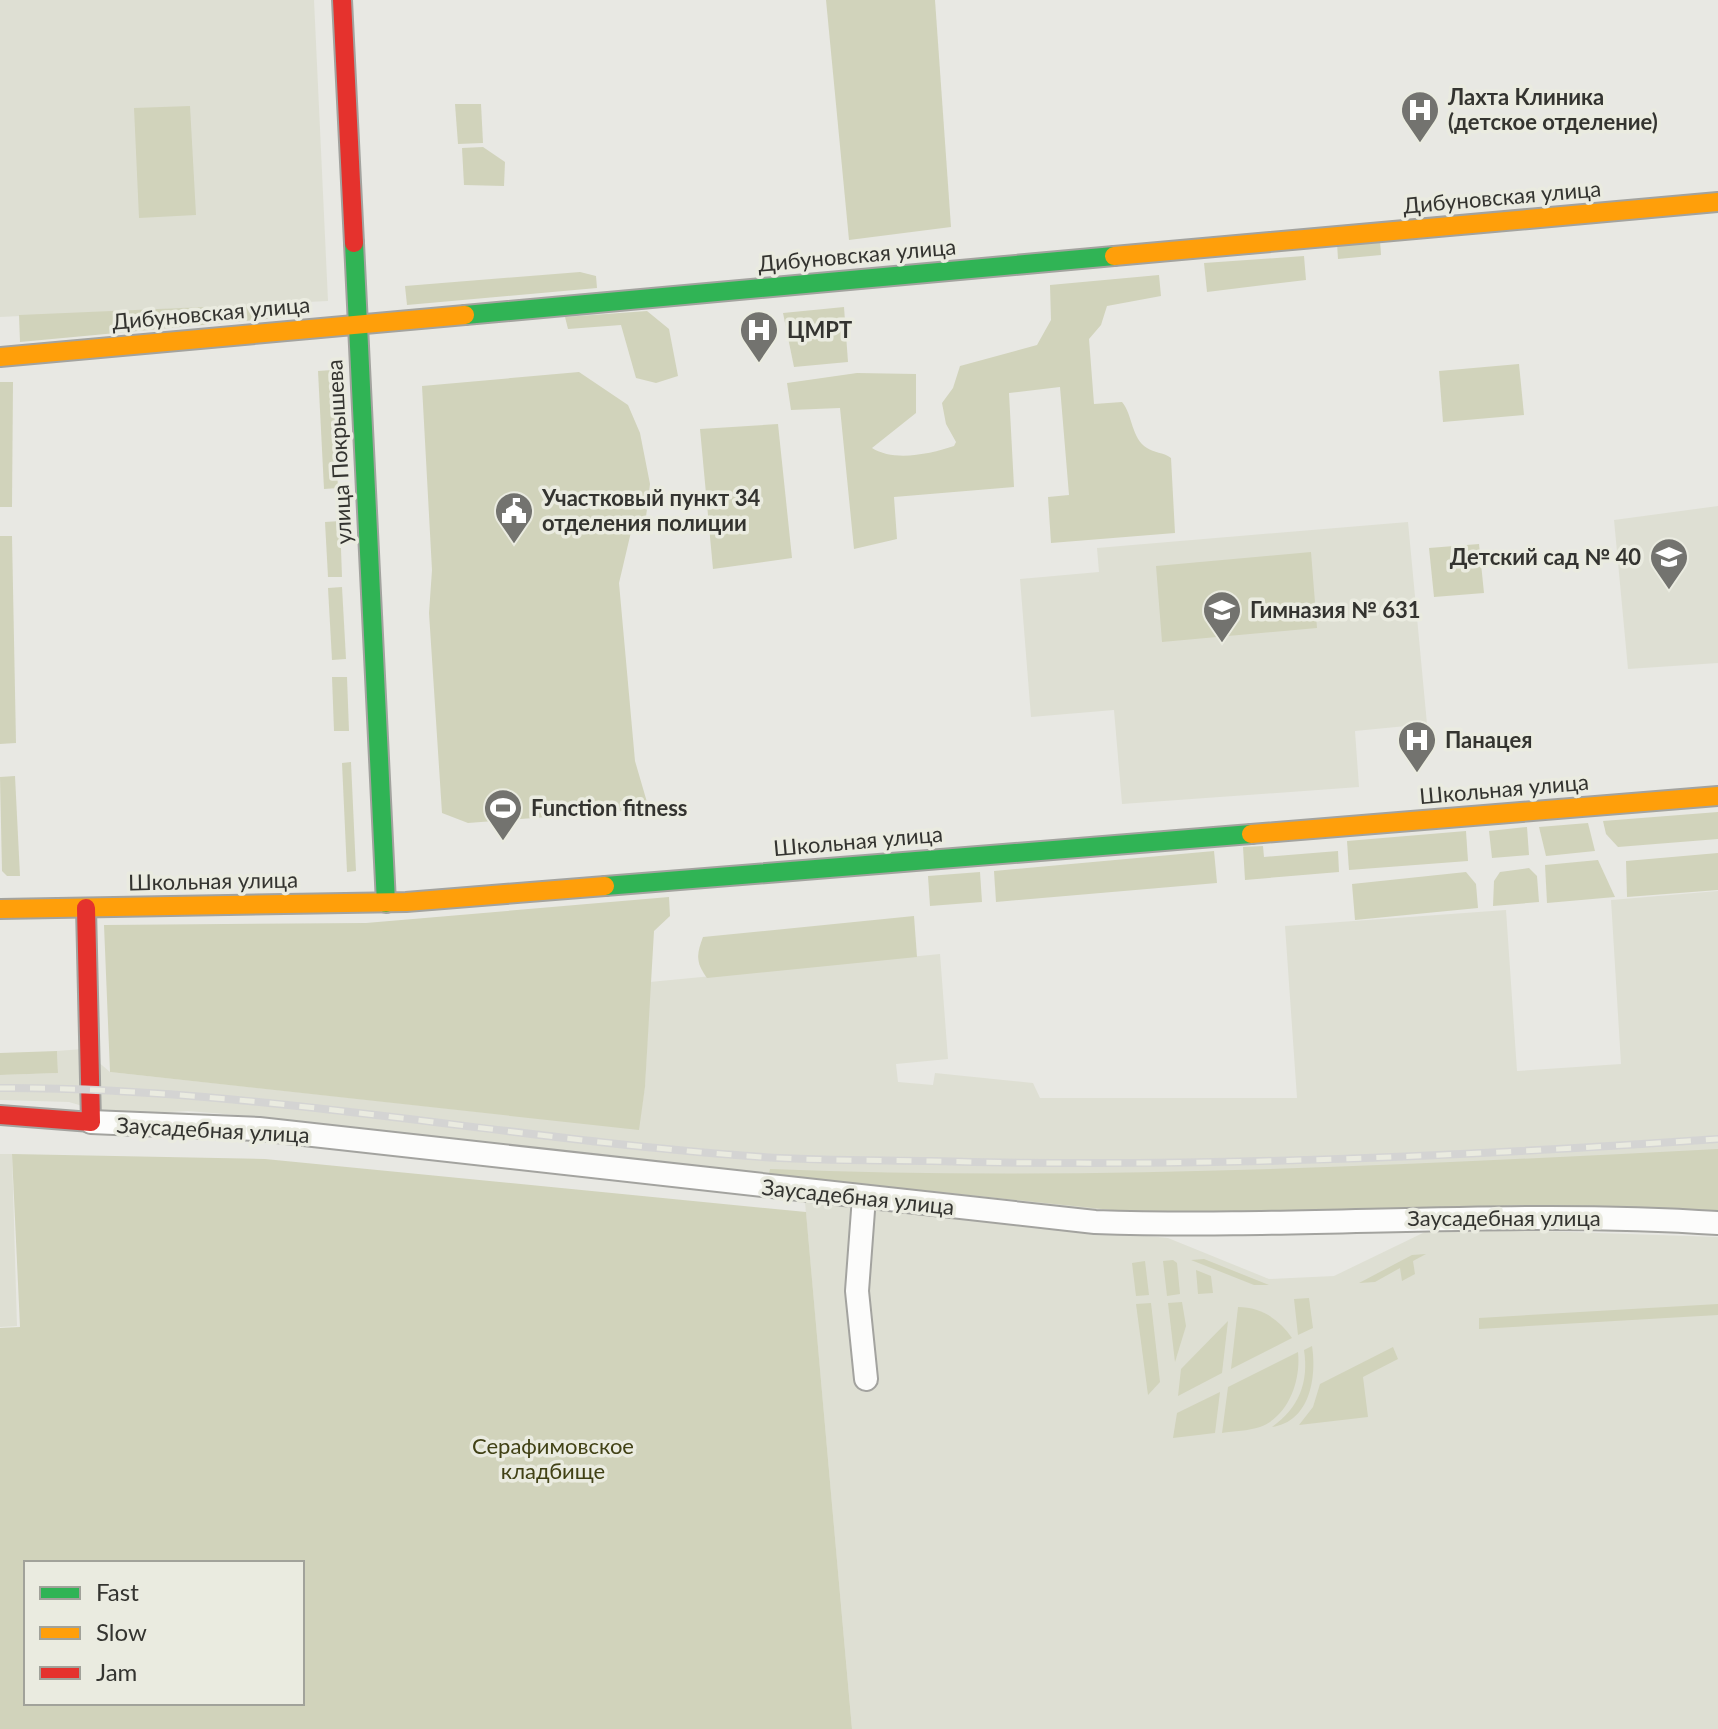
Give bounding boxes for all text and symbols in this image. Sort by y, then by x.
place label: Лахта Клиника (детское отделение) [1447,83,1658,135]
hospital icon: Лахта Клиника (детское отделение) [1399,89,1441,144]
street label: Дибуновская улица [1402,174,1602,219]
street label: Дибуновская улица [757,232,957,277]
street label: Дибуновская улица [111,290,311,335]
hospital icon: ЦМРТ [738,309,780,364]
place label: ЦМРТ [787,316,852,343]
street label: улица Покрышева [320,359,357,545]
place label: Участковый пункт 34 отделения полиции [541,484,760,536]
public building icon: Участковый пункт 34 отделения полиции [493,490,535,545]
school or university icon: Детский сад № 40 [1648,536,1690,591]
place label: Детский сад № 40 [1450,543,1641,570]
school or university icon: Гимназия № 631 [1201,589,1243,644]
place label: Гимназия № 631 [1250,596,1420,623]
hospital icon: Панацея [1396,719,1438,774]
place label: Панацея [1445,726,1532,753]
street label: Школьная улица [1418,768,1590,809]
sports icon: Function fitness [482,787,524,842]
place label: Function fitness [531,794,688,821]
street label: Школьная улица [772,820,944,861]
street label: Школьная улица [128,866,298,895]
street label: Заусадебная улица [116,1111,310,1148]
street label: Заусадебная улица [760,1173,956,1220]
street label: Заусадебная улица [1407,1204,1601,1231]
park label: Серафимовское кладбище [472,1432,634,1484]
legend [24,1561,304,1705]
text: Fast [96,1577,139,1606]
text: Slow [96,1617,147,1646]
text: Jam [96,1657,137,1686]

